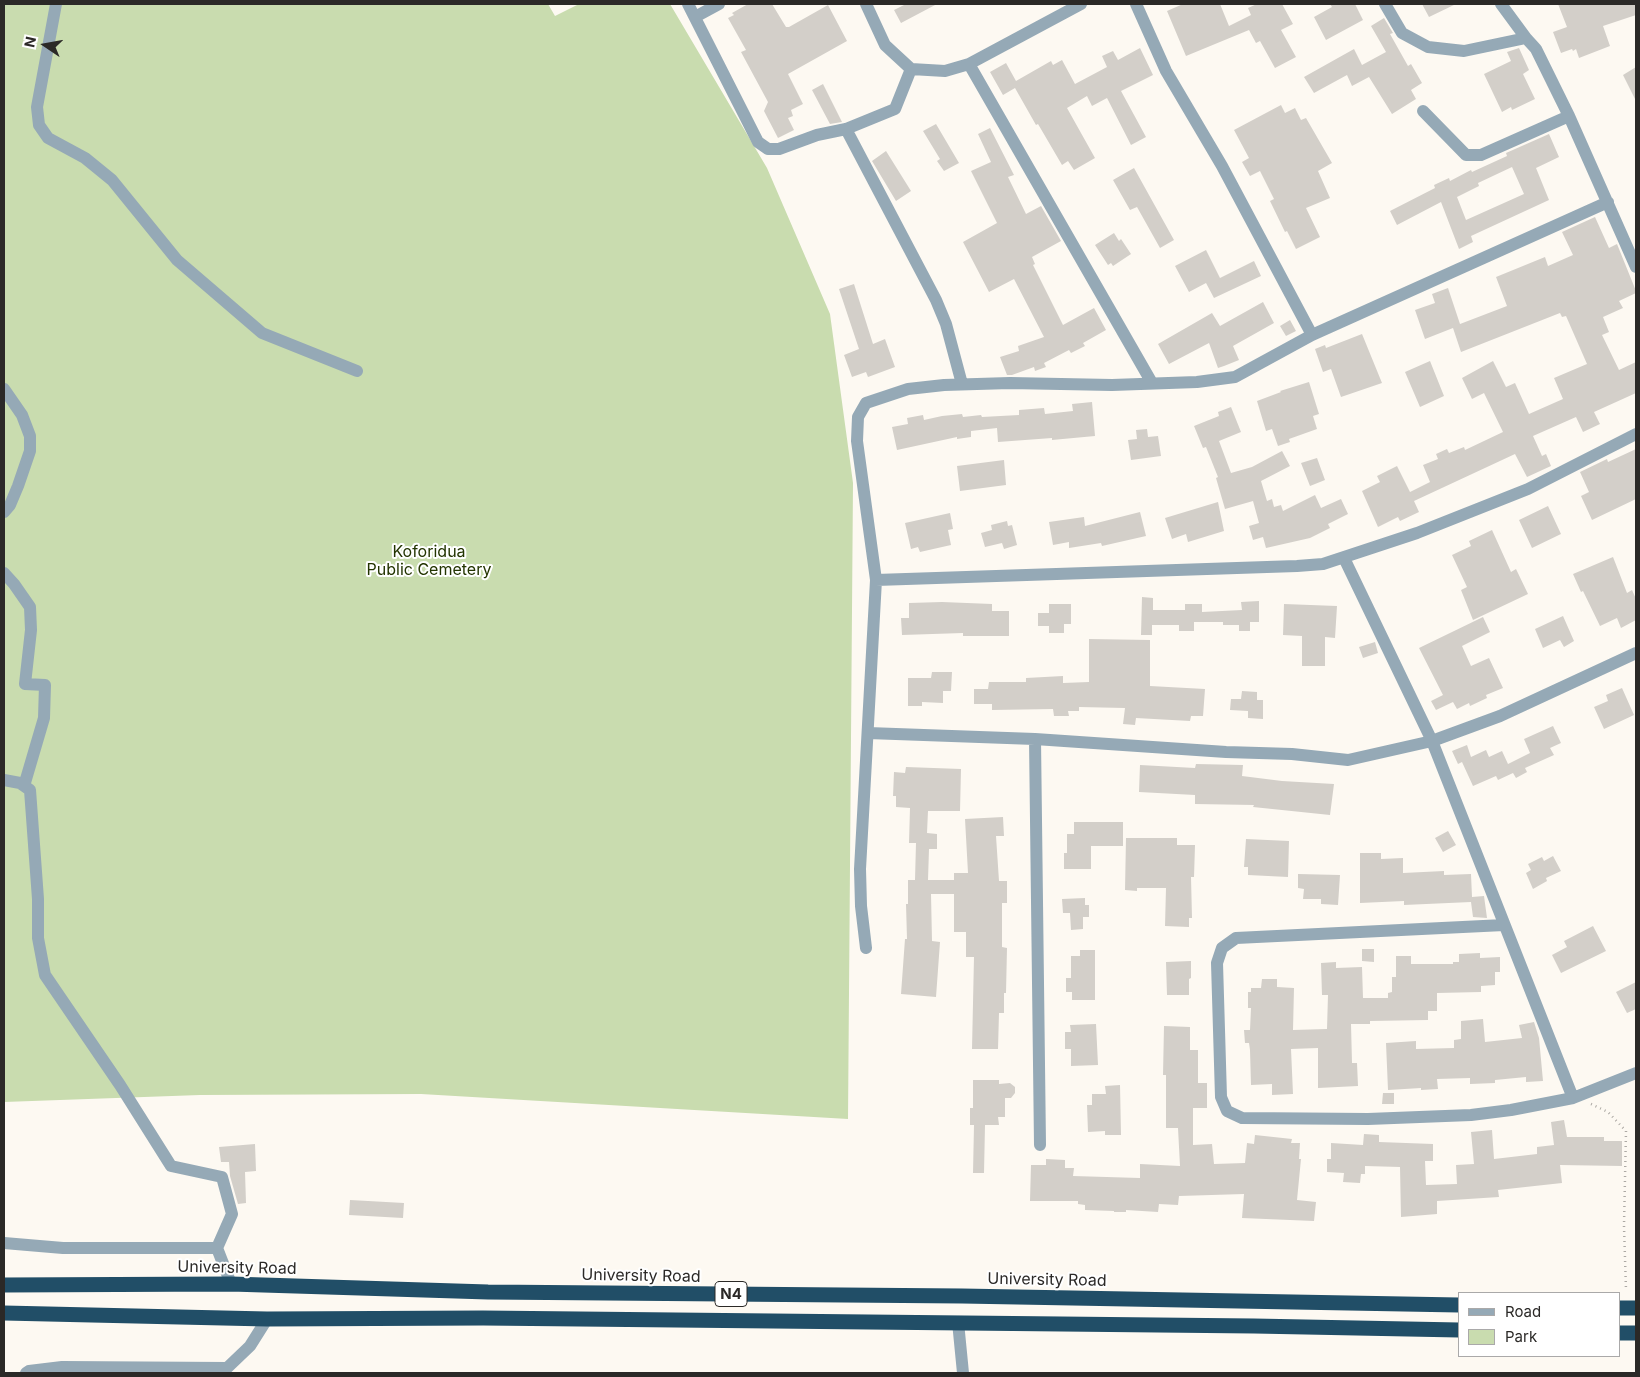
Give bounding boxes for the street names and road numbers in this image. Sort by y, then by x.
street label: University Road [177,1257,297,1279]
street label: University Road [581,1265,701,1287]
street label: University Road [987,1269,1107,1291]
road number: N4 [715,1282,747,1306]

